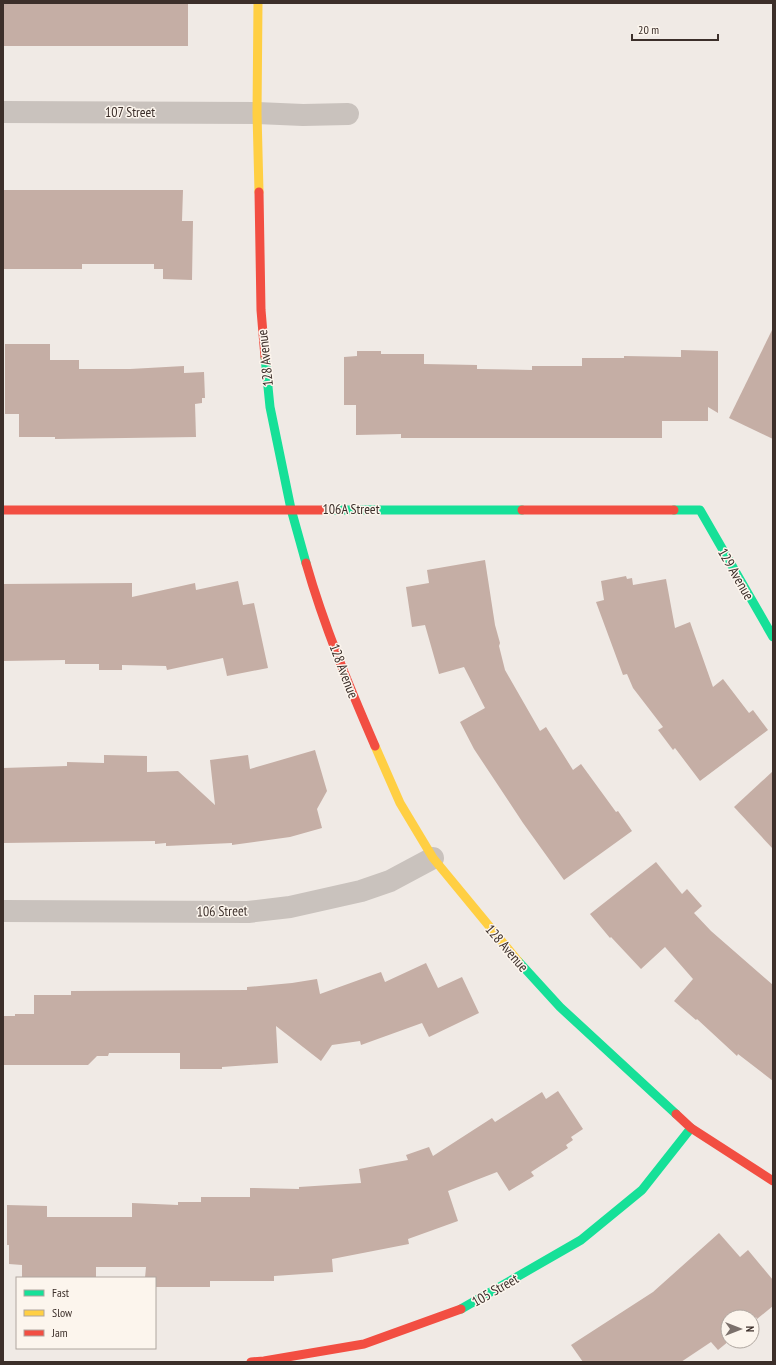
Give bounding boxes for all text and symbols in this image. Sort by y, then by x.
scale bar [632,16,718,42]
text: 20 m [638,22,659,37]
street label: 107 Street [105,103,155,121]
street label: 128 Avenue [253,329,277,387]
street label: 106A Street [322,500,380,518]
street label: 129 Avenue [714,545,758,603]
street label: 128 Avenue [325,641,363,701]
street label: 106 Street [196,902,248,920]
street label: 128 Avenue [482,921,533,976]
street label: 105 Street [468,1269,522,1311]
legend [16,1277,156,1349]
text: Fast [52,1285,70,1300]
text: Slow [52,1305,73,1320]
north arrow [720,1309,760,1349]
text: Jam [51,1325,68,1340]
text: N [743,1326,757,1332]

